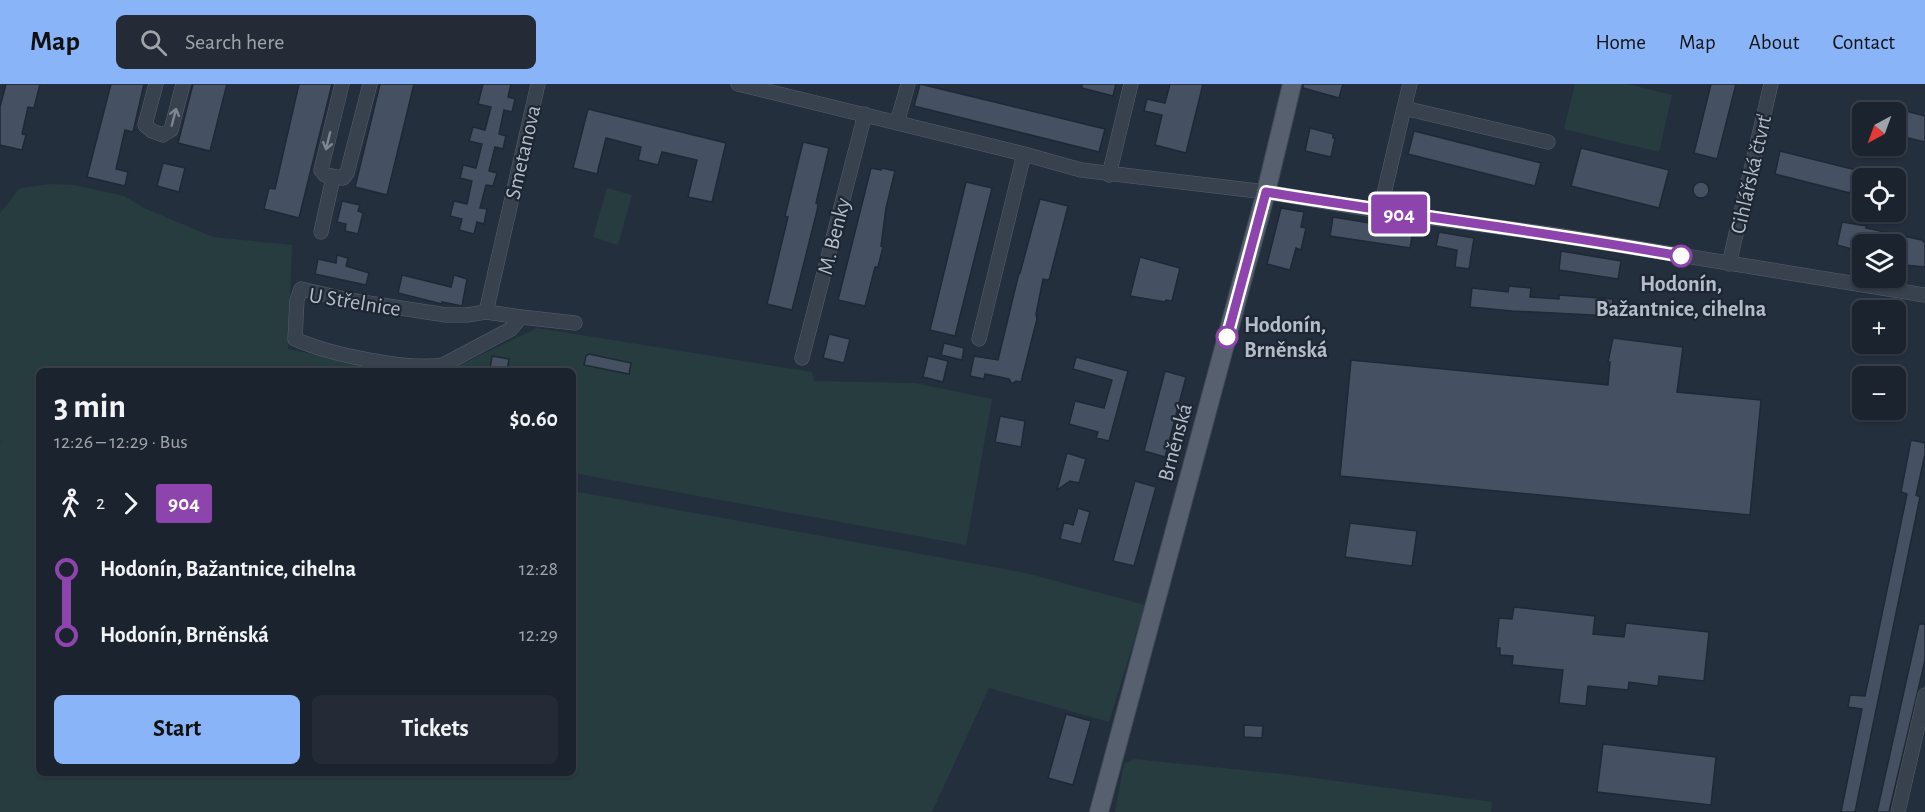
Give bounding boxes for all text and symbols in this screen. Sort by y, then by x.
search box [116,15,536,69]
icon: search [137,26,170,59]
text: Map [30,28,80,56]
text: Search here [185,31,284,53]
text: Home [1595,32,1646,53]
text: Map [1679,32,1716,53]
text: About [1749,32,1799,53]
text: Contact [1832,32,1895,53]
north arrow [1852,102,1906,156]
map controls [1852,102,1906,420]
street label: Smetanova [501,103,544,201]
one-way arrow [169,108,180,127]
street label: Cihlářská čtvrť [1727,112,1775,236]
one-way arrow [321,131,333,150]
button: locate [1852,168,1906,222]
line badge: 904 [1364,194,1434,234]
street label: M. Benky [814,195,854,277]
text: 904 [1383,204,1415,225]
button: layers [1852,234,1906,288]
marker: Hodonín, Bažantnice, cihelna [1670,245,1692,267]
place label: Hodonín, Bažantnice, cihelna [1596,273,1767,320]
street label: U Střelnice [307,284,402,320]
button: + [1852,300,1906,354]
place label: Hodonín, Brněnská [1244,314,1328,361]
marker: Hodonín, Brněnská [1216,326,1238,348]
button: − [1852,366,1906,420]
text: 3 min [54,391,126,424]
street label: Brněnská [1154,401,1196,483]
text: $0.60 [510,408,558,430]
text: 12:26 – 12:29 · Bus [54,432,188,452]
icon: walk [54,487,87,520]
icon: forward [114,487,147,520]
text: 2 [96,493,105,513]
text: 904 [168,493,200,514]
text: Hodonín, Bažantnice, cihelna [100,558,356,580]
text: 12:28 [519,559,558,579]
text: Hodonín, Brněnská [100,624,269,646]
text: 12:29 [519,625,558,645]
button: Start [54,695,300,764]
button: Tickets [312,695,558,764]

